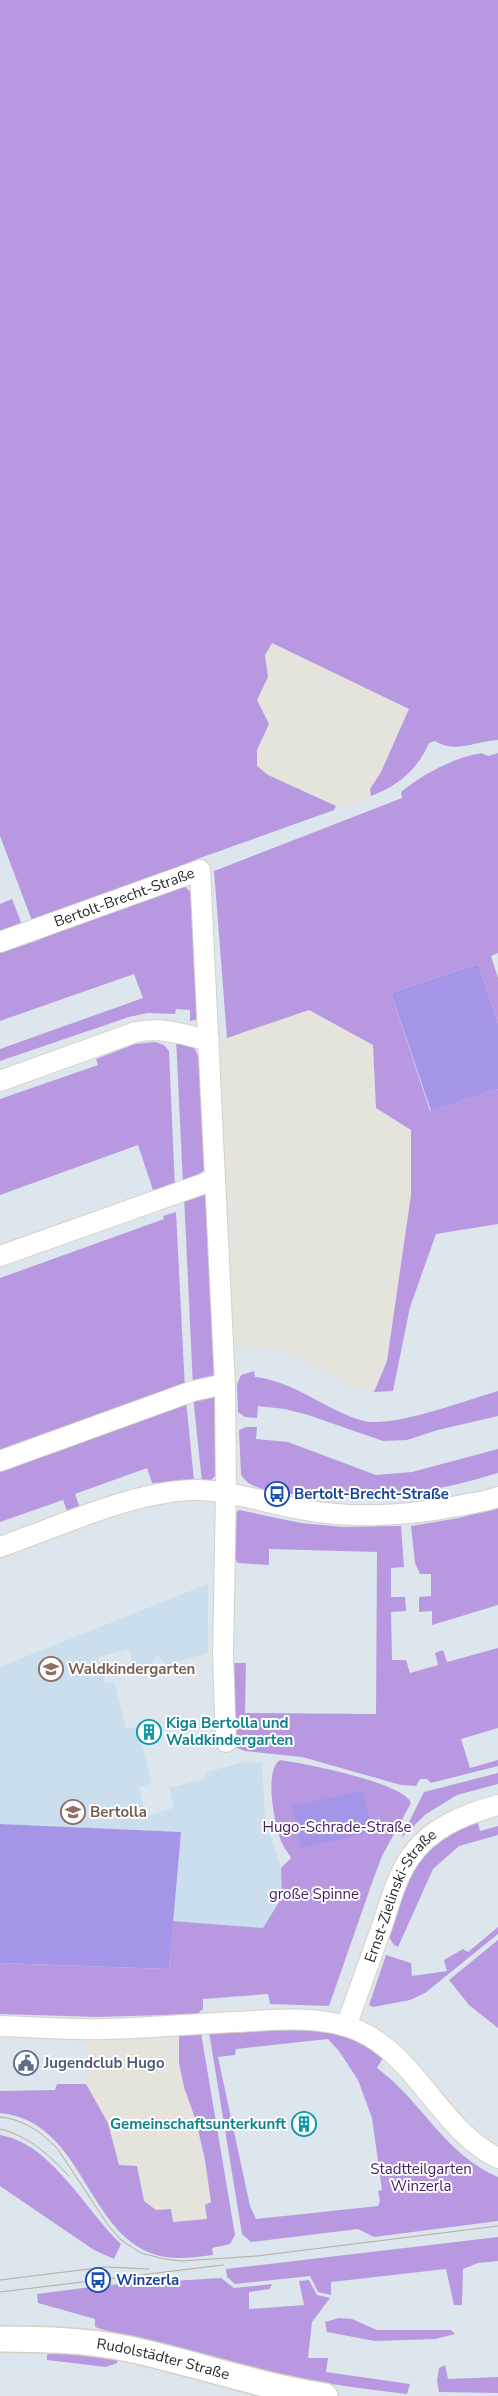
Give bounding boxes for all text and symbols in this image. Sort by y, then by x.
street label: Bertolt-Brecht-Straße [51,863,197,932]
bus stop icon: Bertolt-Brecht-Straße [264,1481,290,1507]
place label: Bertolt-Brecht-Straße [294,1484,449,1504]
school or university icon: Waldkindergarten [38,1656,64,1682]
place label: Waldkindergarten [68,1659,195,1679]
place label: Kiga Bertolla und Waldkindergarten [166,1713,293,1750]
building icon: Kiga Bertolla und Waldkindergarten [136,1719,162,1745]
school or university icon: Bertolla [60,1799,86,1825]
place label: Bertolla [90,1802,147,1822]
park label: Hugo-Schrade-Straße [262,1817,412,1837]
street label: Ernst-Zielinski-Straße [360,1825,441,1965]
park label: große Spinne [269,1884,359,1904]
public building icon: Jugendclub Hugo [13,2050,39,2076]
place label: Jugendclub Hugo [43,2053,165,2073]
building icon: Gemeinschaftsunterkunft [291,2111,317,2137]
place label: Gemeinschaftsunterkunft [110,2114,286,2134]
park label: Stadtteilgarten Winzerla [370,2159,472,2196]
bus stop icon: Winzerla [85,2267,111,2293]
place label: Winzerla [116,2270,179,2290]
street label: Rudolstädter Straße [95,2334,232,2384]

